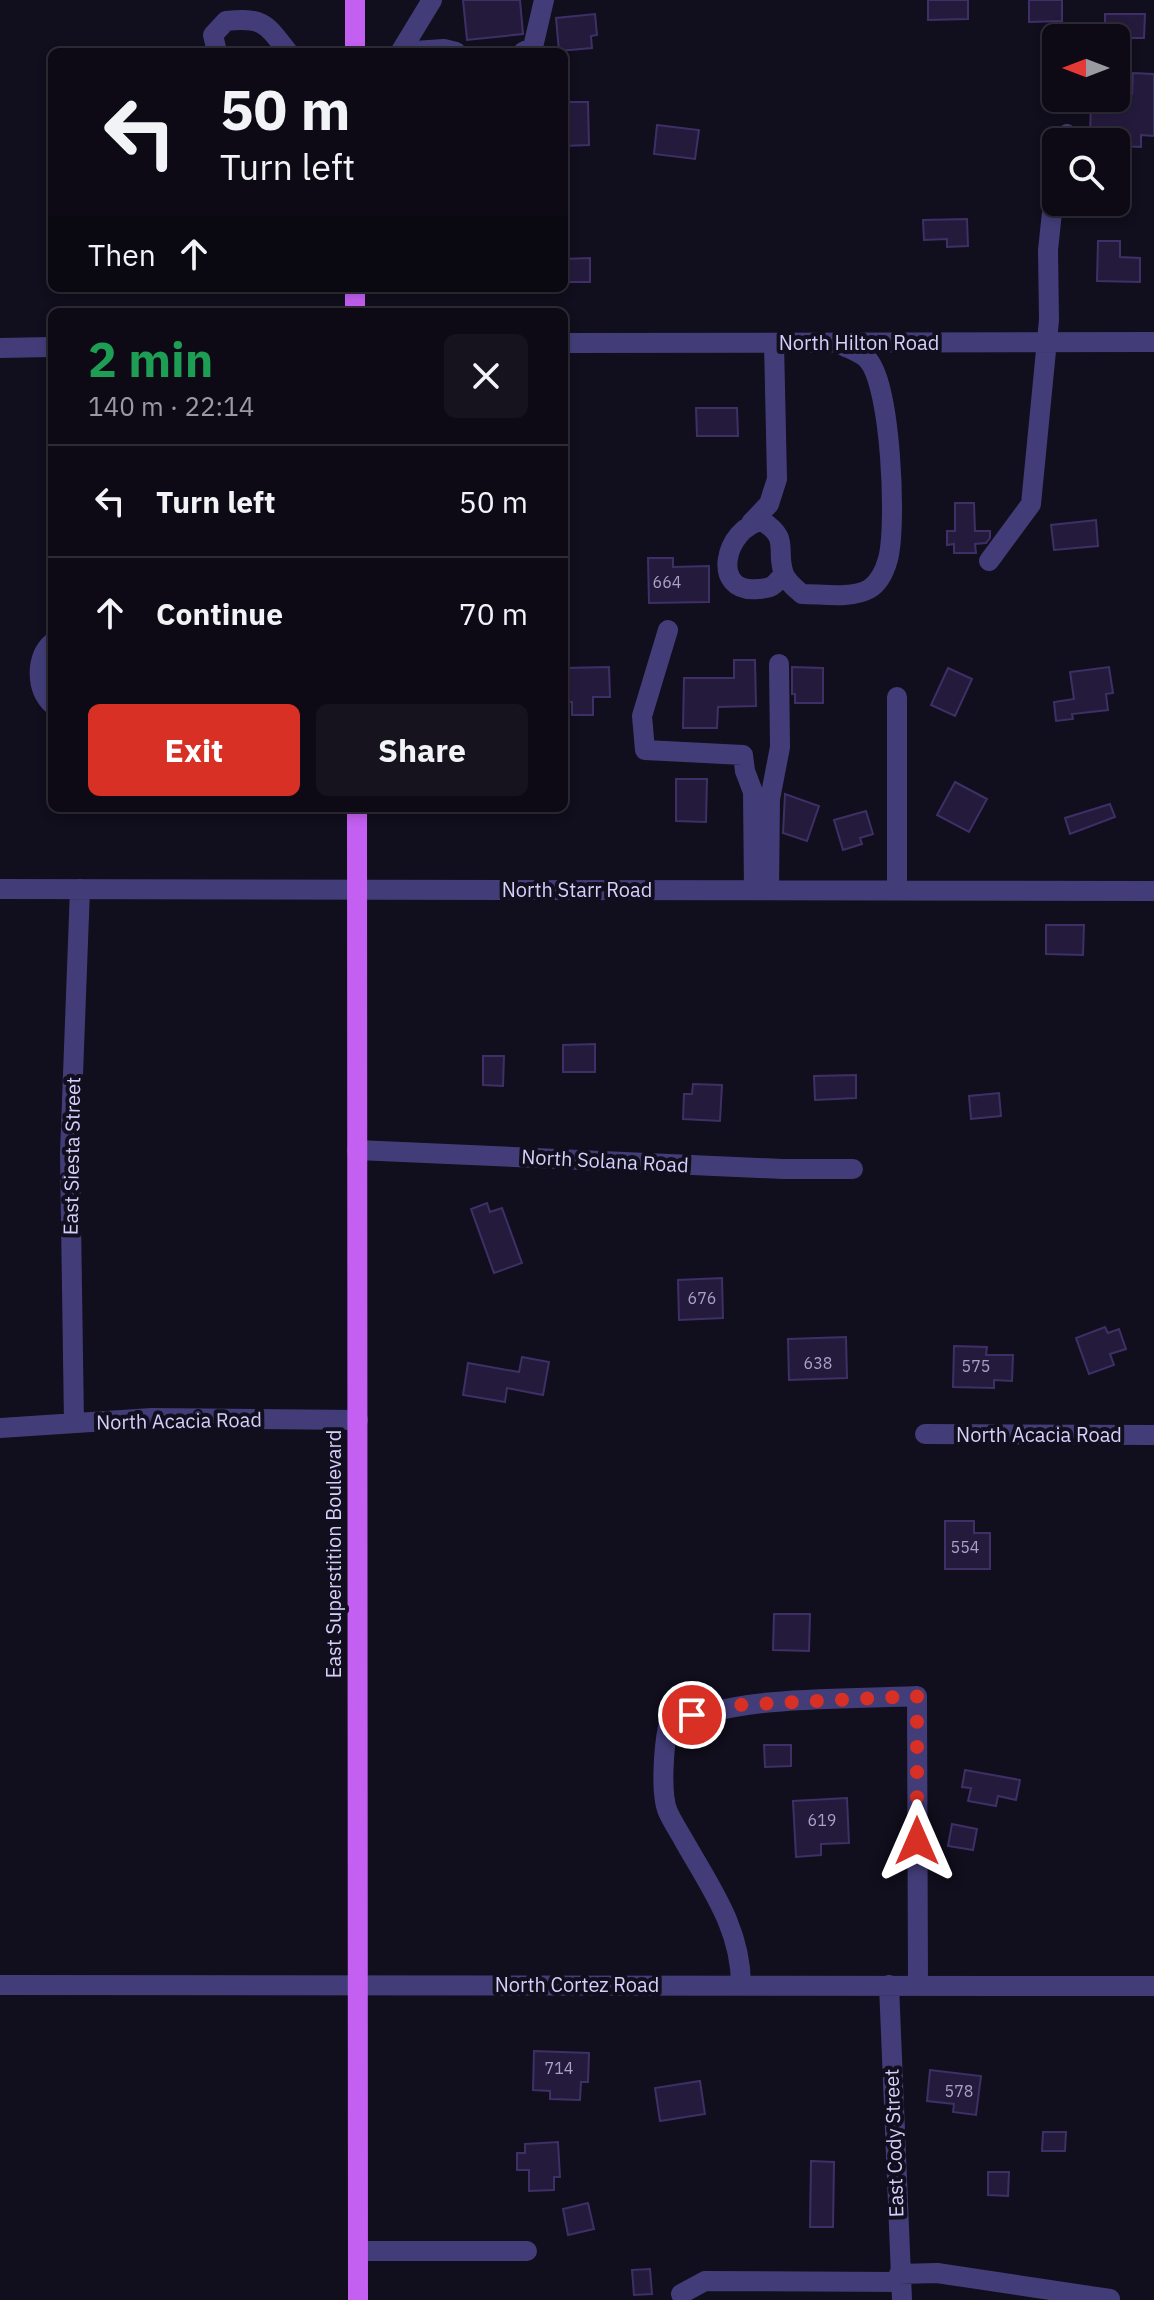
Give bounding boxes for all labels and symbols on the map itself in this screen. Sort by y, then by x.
north arrow [1042,24,1130,112]
street label: North Hilton Road [779,329,939,356]
house number: 664 [653,572,681,592]
street label: North Starr Road [502,876,652,903]
street label: East Siesta Street [57,1077,86,1235]
street label: North Solana Road [521,1143,689,1178]
house number: 676 [688,1288,716,1308]
house number: 638 [804,1353,832,1373]
house number: 575 [962,1356,990,1376]
street label: North Acacia Road [96,1406,262,1435]
street label: North Acacia Road [956,1421,1122,1448]
street label: East Superstition Boulevard [320,1430,347,1678]
house number: 554 [951,1537,979,1557]
pin [658,1681,726,1749]
position arrow [875,1799,959,1883]
house number: 619 [808,1810,836,1830]
street label: North Cortez Road [495,1971,659,1998]
house number: 714 [545,2058,573,2078]
street label: East Cody Street [877,2068,910,2218]
house number: 578 [945,2081,973,2101]

